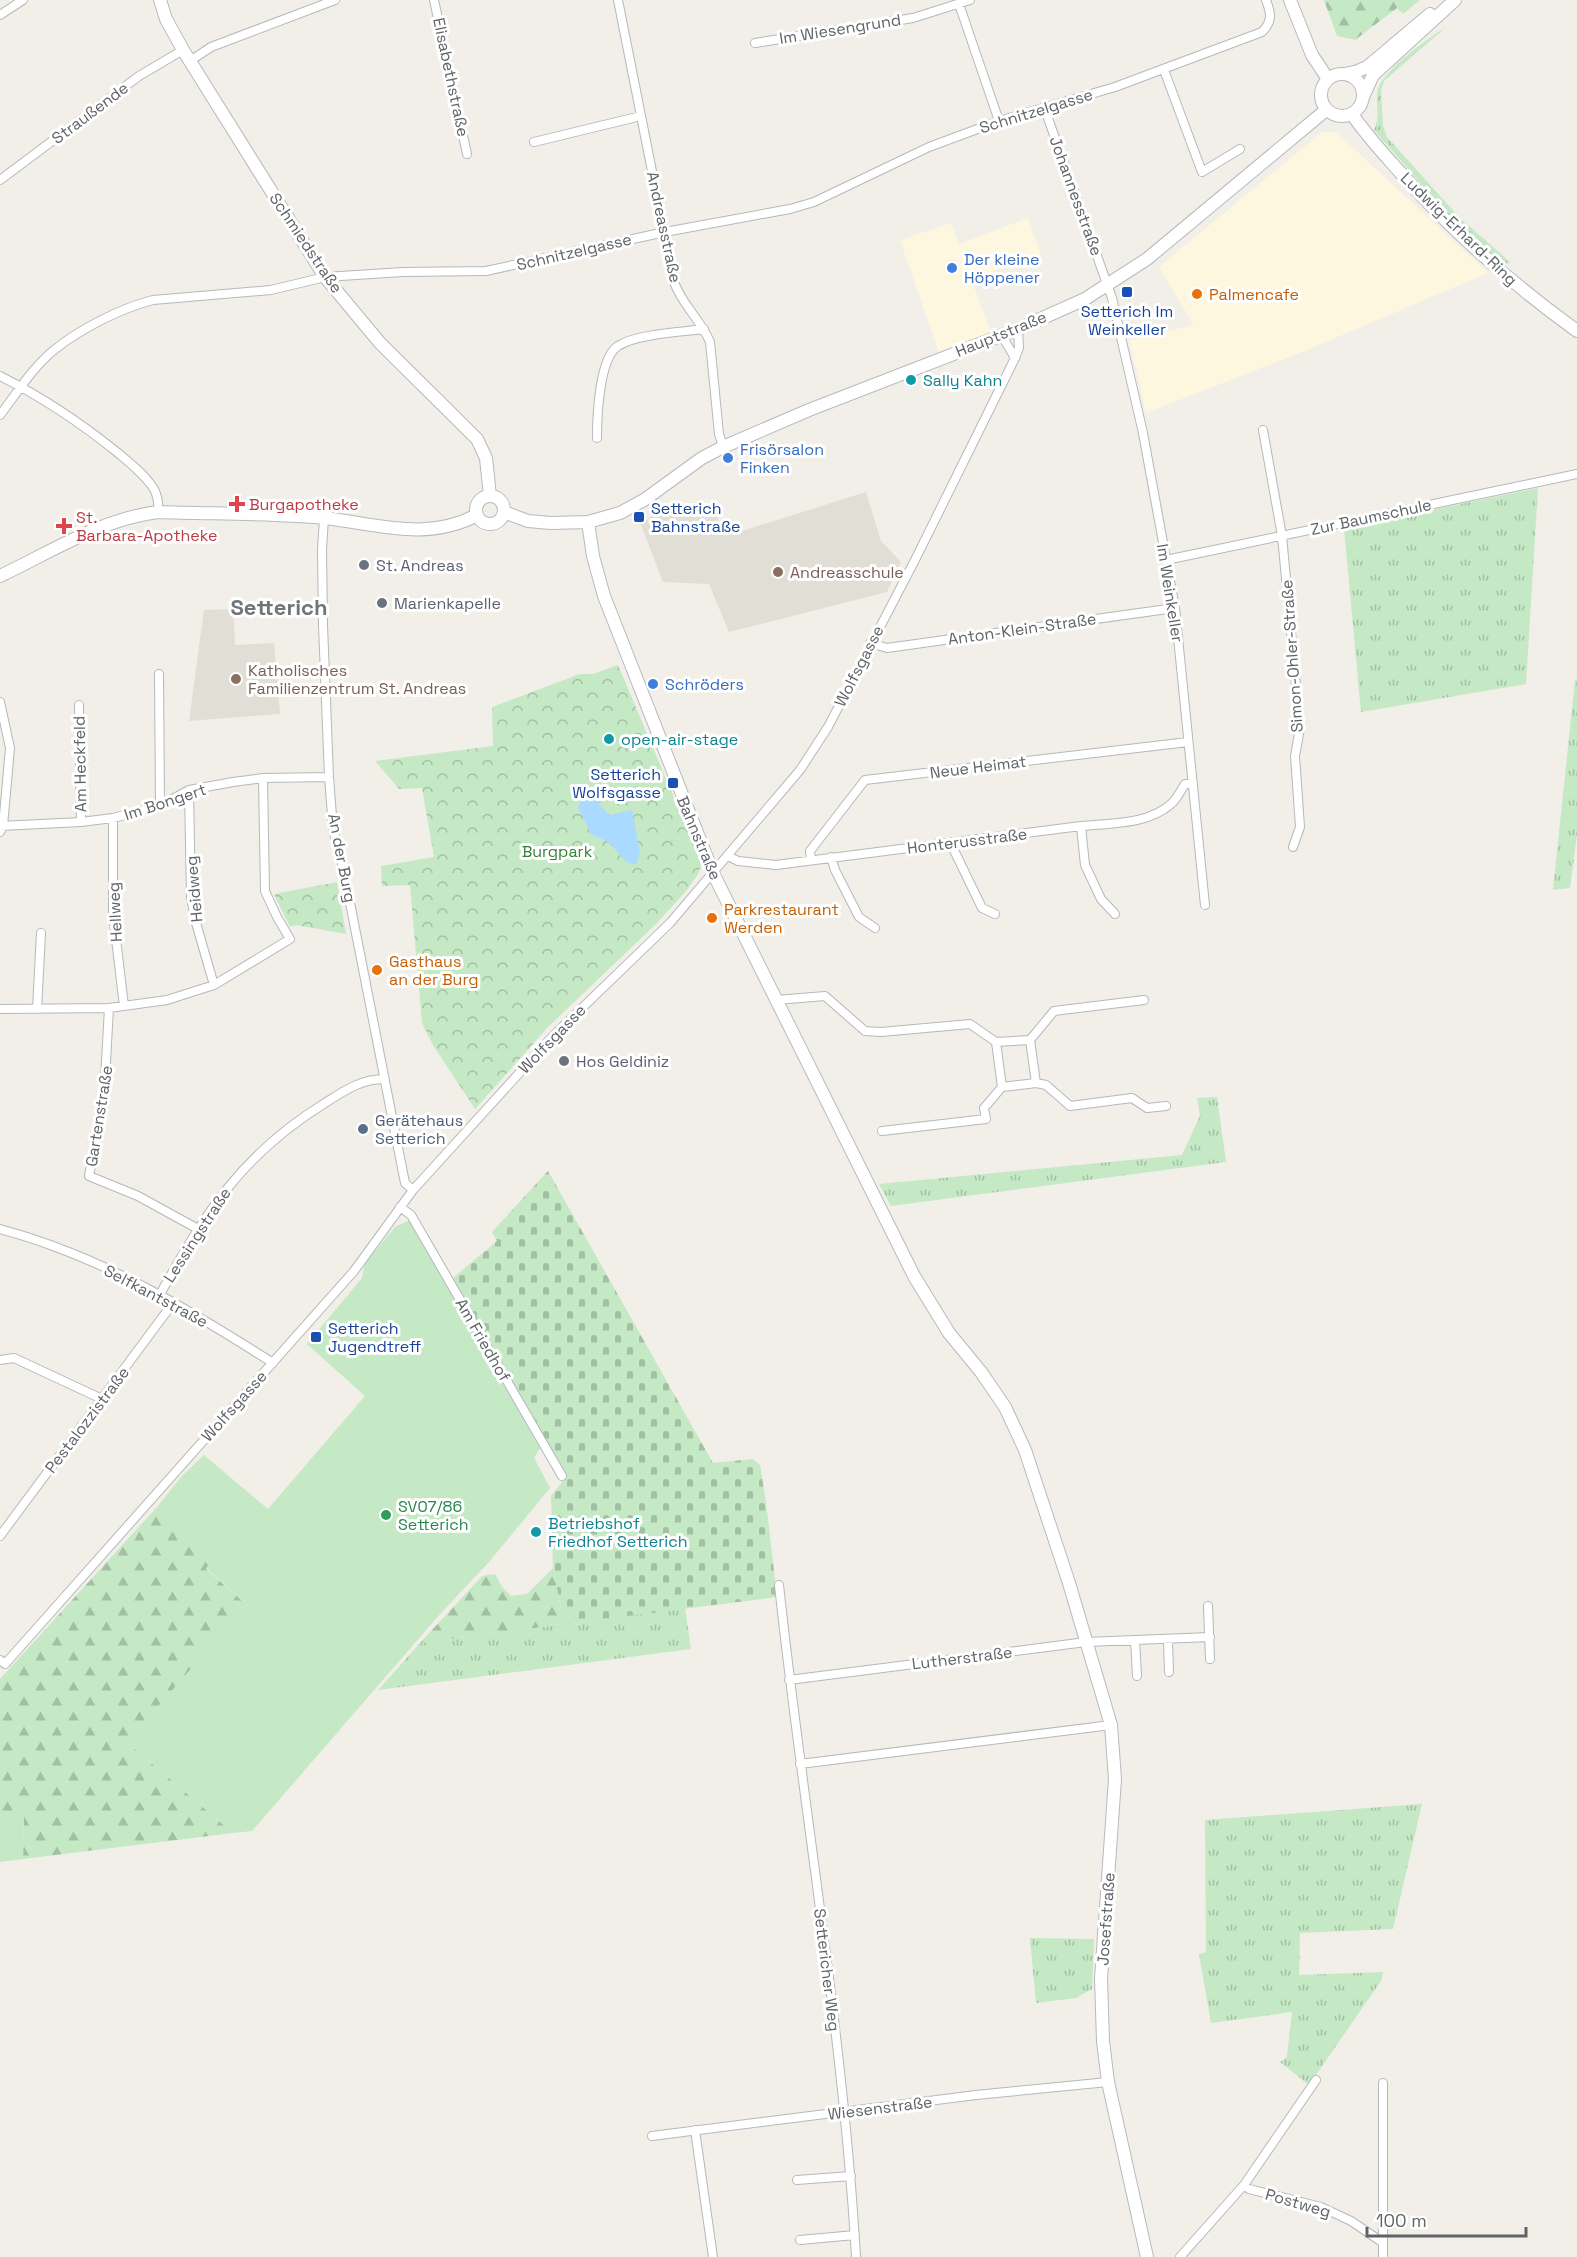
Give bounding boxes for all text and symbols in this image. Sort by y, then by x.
street label: Im Wiesengrund [778,9,902,49]
street label: Elisabethstraße [428,16,474,138]
street label: Straußende [47,77,133,149]
street label: Schnitzelgasse [977,84,1095,138]
street label: Johannesstraße [1045,133,1107,259]
street label: Ludwig-Erhard-Ring [1396,168,1522,290]
street label: Andreasstraße [642,170,686,284]
street label: Schmiedstraße [265,189,347,297]
street label: Schnitzelgasse [514,229,634,275]
place label: Der kleine Höppener [964,249,1040,288]
marker: Der kleine Höppener [945,261,959,275]
place label: Palmencafe [1209,284,1299,305]
marker: Setterich Im Weinkeller [1120,285,1134,299]
marker: Palmencafe [1190,287,1204,301]
place label: Setterich Im Weinkeller [1081,301,1173,340]
street label: Hauptstraße [952,306,1050,362]
place label: Sally Kahn [923,370,1002,391]
marker: Sally Kahn [904,373,918,387]
place label: Frisörsalon Finken [740,439,824,478]
marker: Frisörsalon Finken [721,451,735,465]
place label: Burgapotheke [249,494,359,515]
street label: Zur Baumschule [1309,494,1433,540]
marker: Burgapotheke [230,497,244,511]
place label: Setterich Bahnstraße [651,498,740,537]
place label: St. Barbara-Apotheke [76,507,217,546]
marker: Setterich Bahnstraße [632,510,646,524]
marker: St. Barbara-Apotheke [57,519,71,533]
street label: Im Weinkeller [1152,542,1188,644]
place label: St. Andreas [376,555,464,576]
marker: St. Andreas [357,558,371,572]
place label: Andreasschule [790,562,904,583]
marker: Andreasschule [771,565,785,579]
street label: Simon-Ohler-Straße [1276,579,1308,733]
district label: Setterich [231,593,327,621]
place label: Marienkapelle [394,593,501,614]
marker: Marienkapelle [375,596,389,610]
street label: Anton-Klein-Straße [947,608,1097,650]
street label: Wolfsgasse [830,622,888,710]
place label: Katholisches Familienzentrum St. Andreas [248,660,466,699]
marker: Katholisches Familienzentrum St. Andreas [229,672,243,686]
place label: Schröders [665,674,744,695]
marker: Schröders [646,677,660,691]
street label: Am Heckfeld [69,716,91,812]
place label: open-air-stage [621,729,738,750]
marker: open-air-stage [602,732,616,746]
street label: Neue Heimat [928,751,1028,783]
place label: Setterich Wolfsgasse [572,764,661,803]
marker: Setterich Wolfsgasse [666,776,680,790]
street label: Im Bongert [121,779,209,825]
street label: Bahnstraße [672,793,726,883]
street label: An der Burg [323,812,361,904]
street label: Honterusstraße [906,823,1028,859]
park label: Burgpark [522,841,593,862]
street label: Heidweg [181,855,207,923]
street label: Hellweg [103,881,127,943]
place label: Parkrestaurant Werden [724,899,839,938]
marker: Parkrestaurant Werden [705,911,719,925]
place label: Gasthaus an der Burg [389,951,478,990]
marker: Gasthaus an der Burg [370,963,384,977]
street label: Wolfsgasse [514,1000,590,1078]
place label: Hos Geldiniz [576,1051,669,1072]
marker: Hos Geldiniz [557,1054,571,1068]
street label: Gartenstraße [81,1064,117,1168]
place label: Gerätehaus Setterich [375,1110,463,1149]
marker: Gerätehaus Setterich [356,1122,370,1136]
street label: Lessingstraße [158,1184,236,1286]
street label: Selfkantstraße [100,1260,212,1332]
street label: Am Friedhof [451,1295,515,1385]
place label: Setterich Jugendtreff [328,1318,421,1357]
marker: Setterich Jugendtreff [309,1330,323,1344]
street label: Pestalozzistraße [40,1363,134,1477]
street label: Wolfsgasse [197,1366,271,1446]
place label: SV07/86 Setterich [398,1496,469,1535]
marker: SV07/86 Setterich [379,1508,393,1522]
place label: Betriebshof Friedhof Setterich [548,1513,688,1552]
marker: Betriebshof Friedhof Setterich [529,1525,543,1539]
street label: Lutherstraße [911,1641,1013,1675]
street label: Josefstraße [1092,1872,1120,1966]
street label: Settericher Weg [809,1907,845,2033]
street label: Wiesenstraße [827,2091,933,2125]
street label: Postweg [1263,2184,1333,2222]
scale bar [1367,2200,1526,2238]
text: 100 m [1376,2209,1427,2232]

